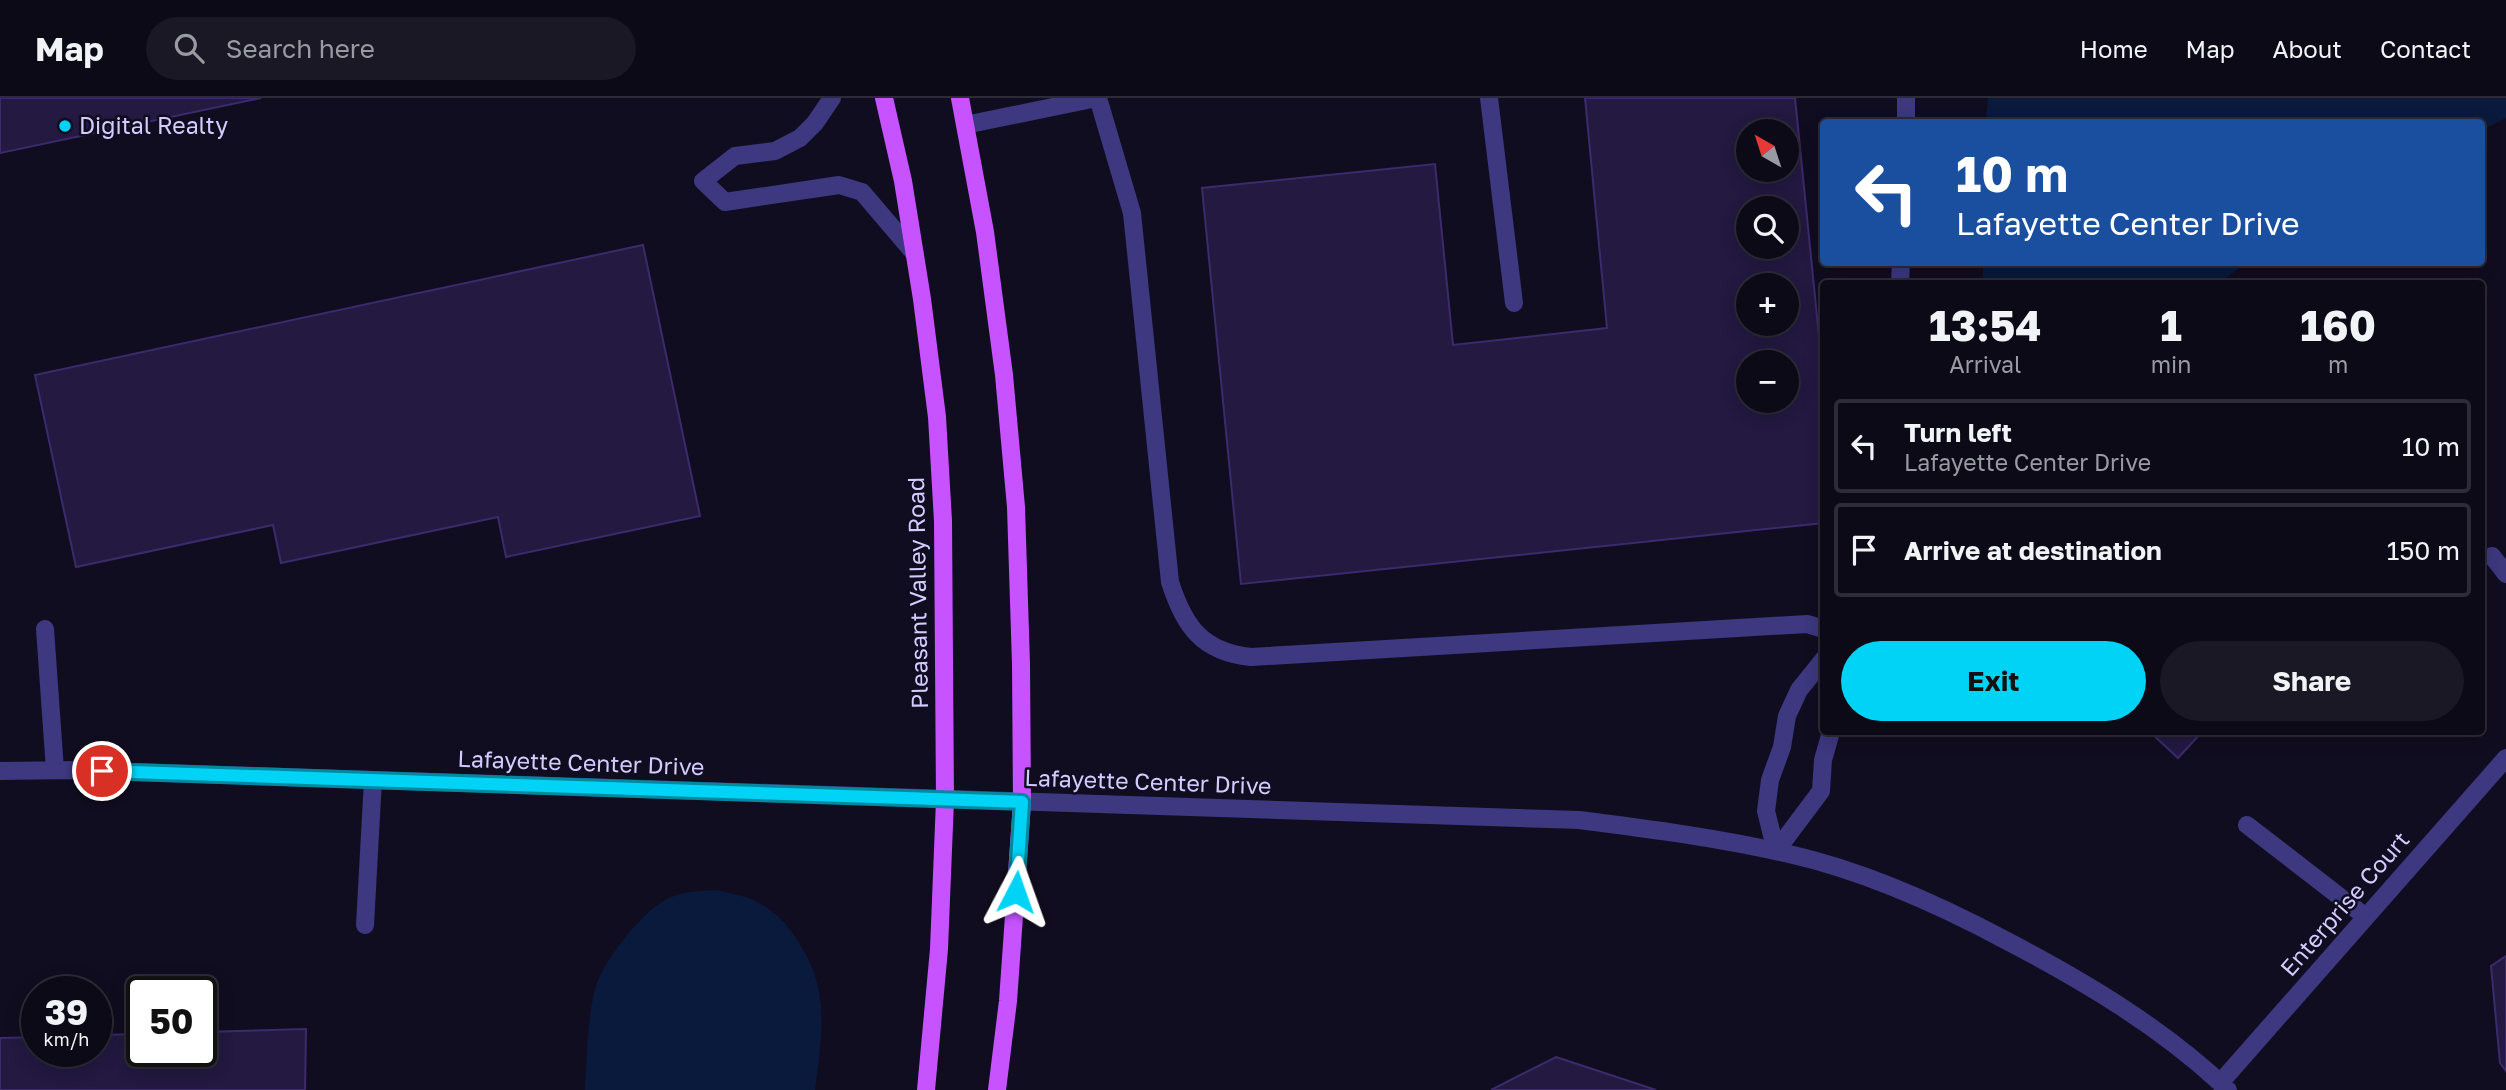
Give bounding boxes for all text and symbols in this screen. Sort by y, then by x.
search box [146,17,636,80]
text: Map [35,29,104,68]
icon: search [170,29,208,67]
text: Search here [226,33,375,64]
text: Home [2080,34,2148,63]
text: Map [2186,34,2235,63]
text: About [2273,34,2342,63]
text: Contact [2380,34,2471,63]
place label: Digital Realty [79,111,228,139]
marker: Digital Realty [57,118,73,134]
north arrow [1736,119,1799,182]
map controls [1736,119,1799,413]
text: 10 m [1956,144,2068,203]
icon: left [1841,147,1932,238]
button: search [1736,196,1799,259]
text: Lafayette Center Drive [1956,204,2300,242]
button: + [1736,273,1799,336]
text: 13:54 [1929,300,2042,350]
text: 1 [2160,300,2182,350]
text: 160 [2300,300,2376,350]
button: − [1736,350,1799,413]
text: Arrival [1949,350,2021,378]
text: min [2151,350,2191,378]
text: m [2328,350,2348,378]
text: Turn left [1904,417,2012,448]
icon: left [1845,427,1883,465]
text: 10 m [2402,431,2460,462]
text: Lafayette Center Drive [1904,448,2151,476]
street label: Pleasant Valley Road [901,477,933,709]
icon: arrive [1845,531,1883,569]
text: Arrive at destination [1904,535,2162,566]
text: 150 m [2387,535,2460,566]
button: Exit [1841,641,2146,721]
button: Share [2160,641,2464,721]
pin [72,741,132,801]
street label: Lafayette Center Drive [457,744,705,780]
icon: arrive [83,752,121,790]
street label: Lafayette Center Drive [1024,763,1272,799]
street label: Enterprise Court [2274,825,2415,981]
position arrow [979,855,1053,929]
speed limit sign: 50 [126,976,217,1067]
text: 39 [45,991,88,1033]
text: km/h [44,1028,89,1050]

